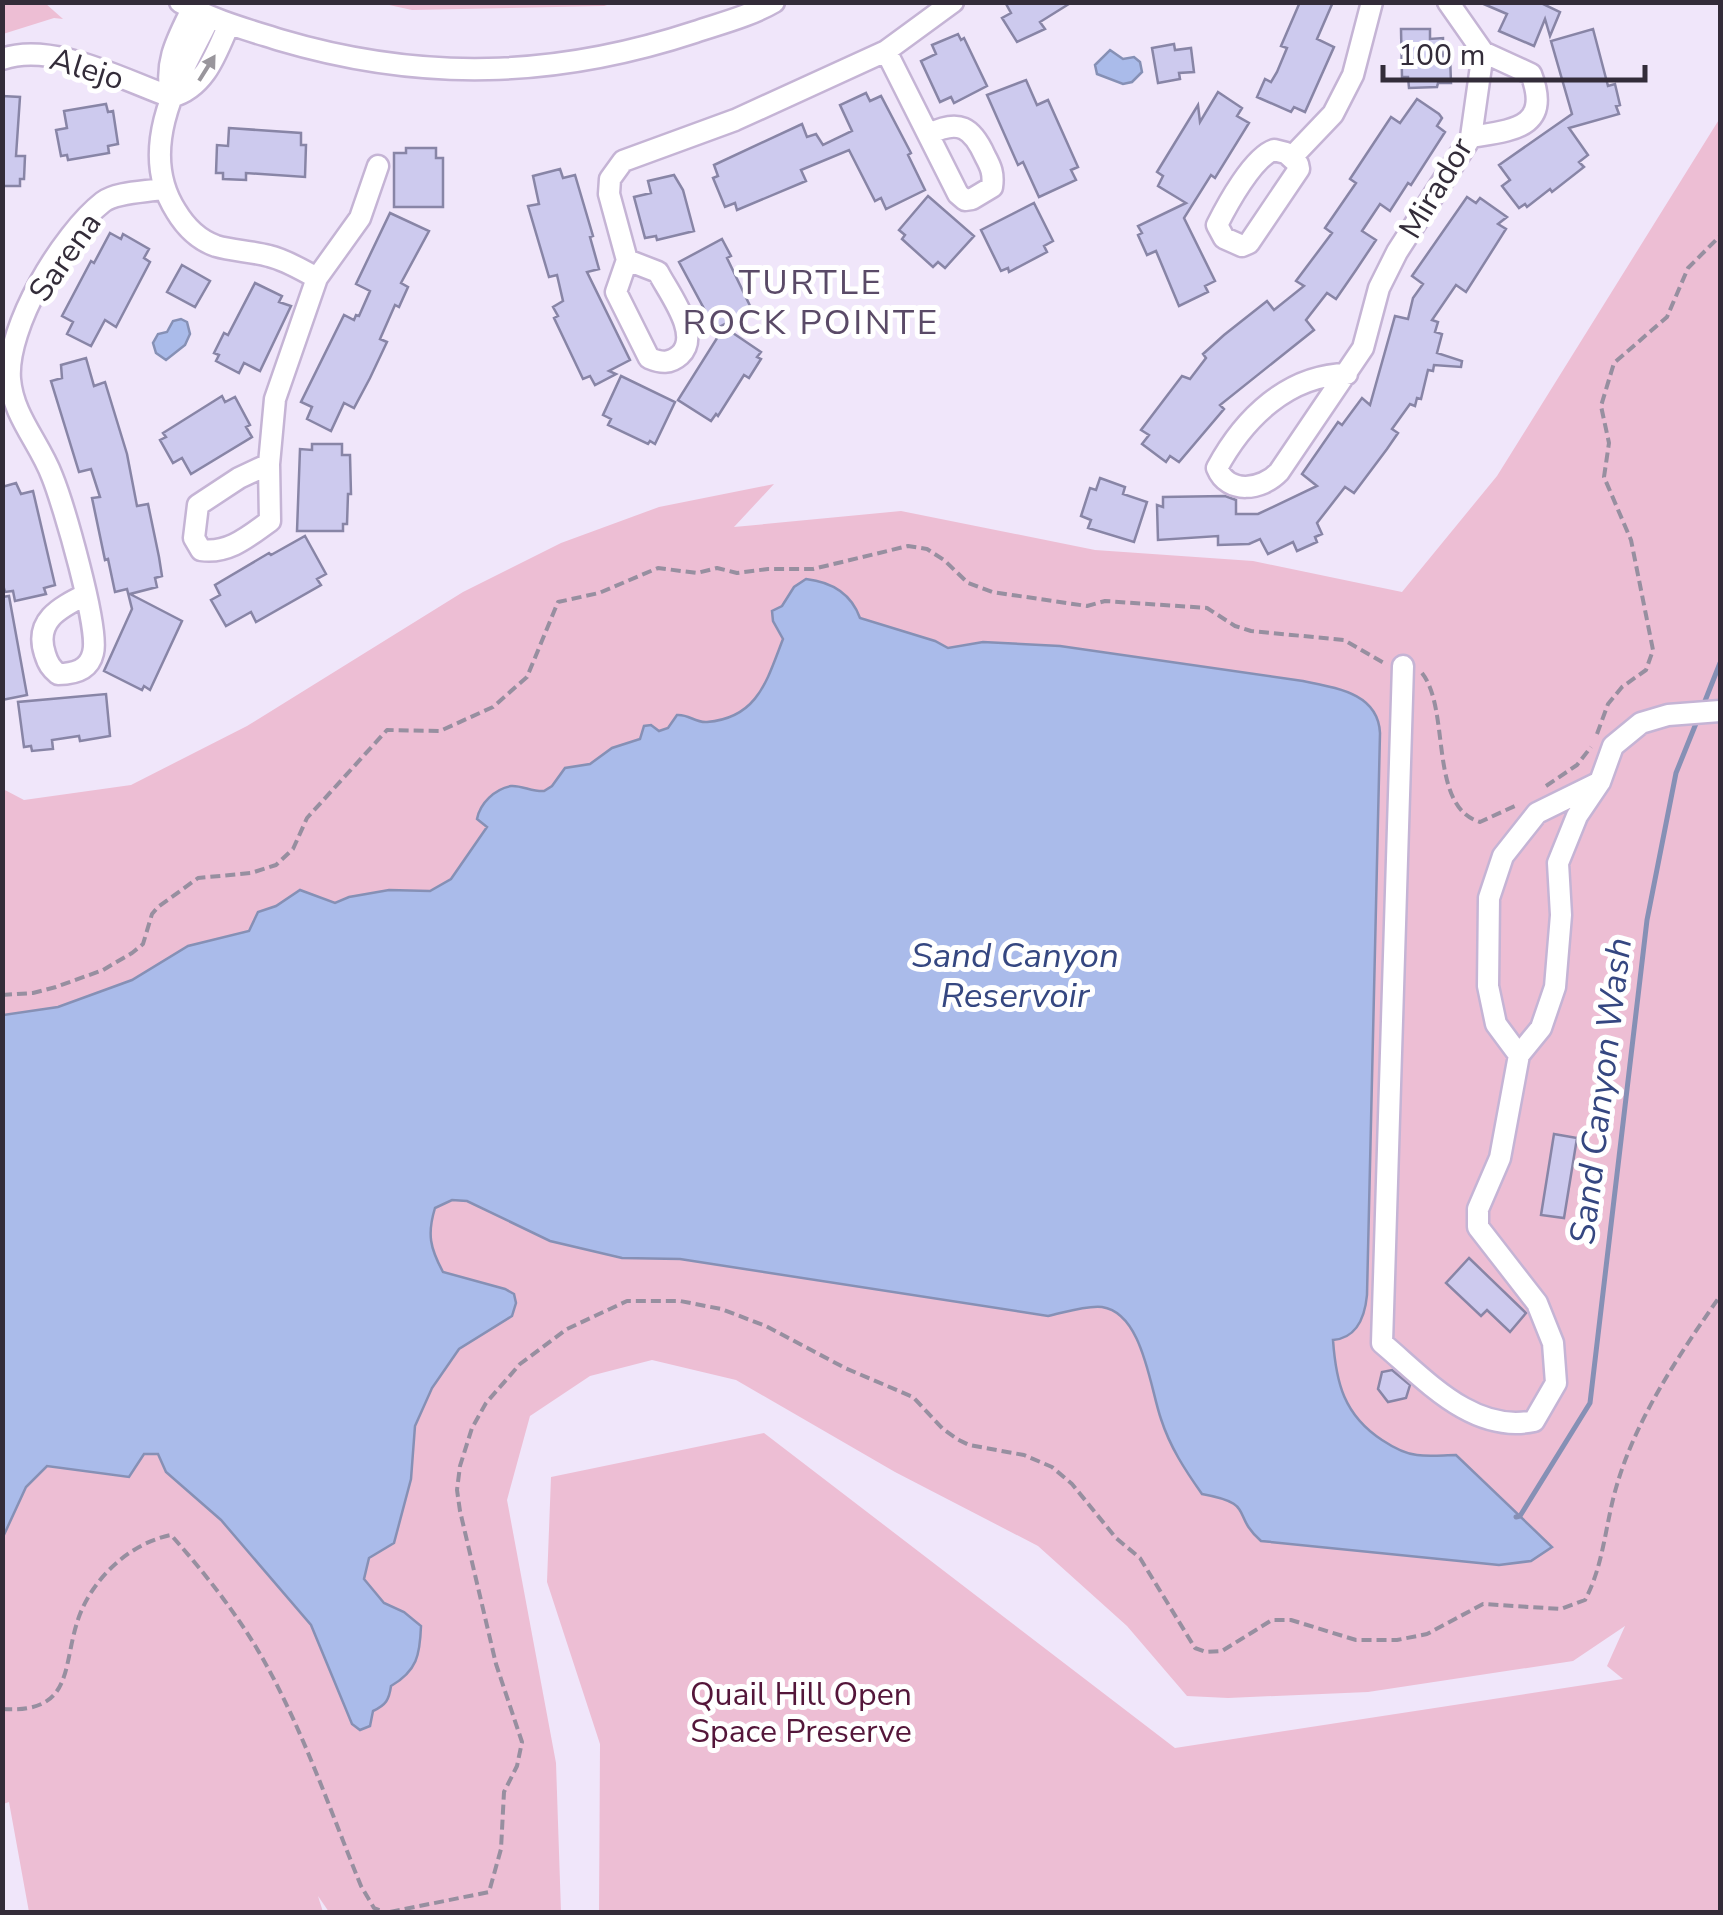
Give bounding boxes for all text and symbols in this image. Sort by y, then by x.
scale bar [1383,20,1646,82]
text: 100 m [1398,35,1485,76]
street label: Alejo [45,37,129,101]
one-way arrow [197,54,216,81]
street label: Mirador [1389,129,1483,247]
street label: Sarena [19,204,111,310]
district label: TURTLE ROCK POINTE [682,259,940,346]
water label: Sand Canyon Reservoir [911,932,1119,1019]
water label: Sand Canyon Wash [1559,935,1643,1247]
park label: Quail Hill Open Space Preserve [690,1673,912,1753]

